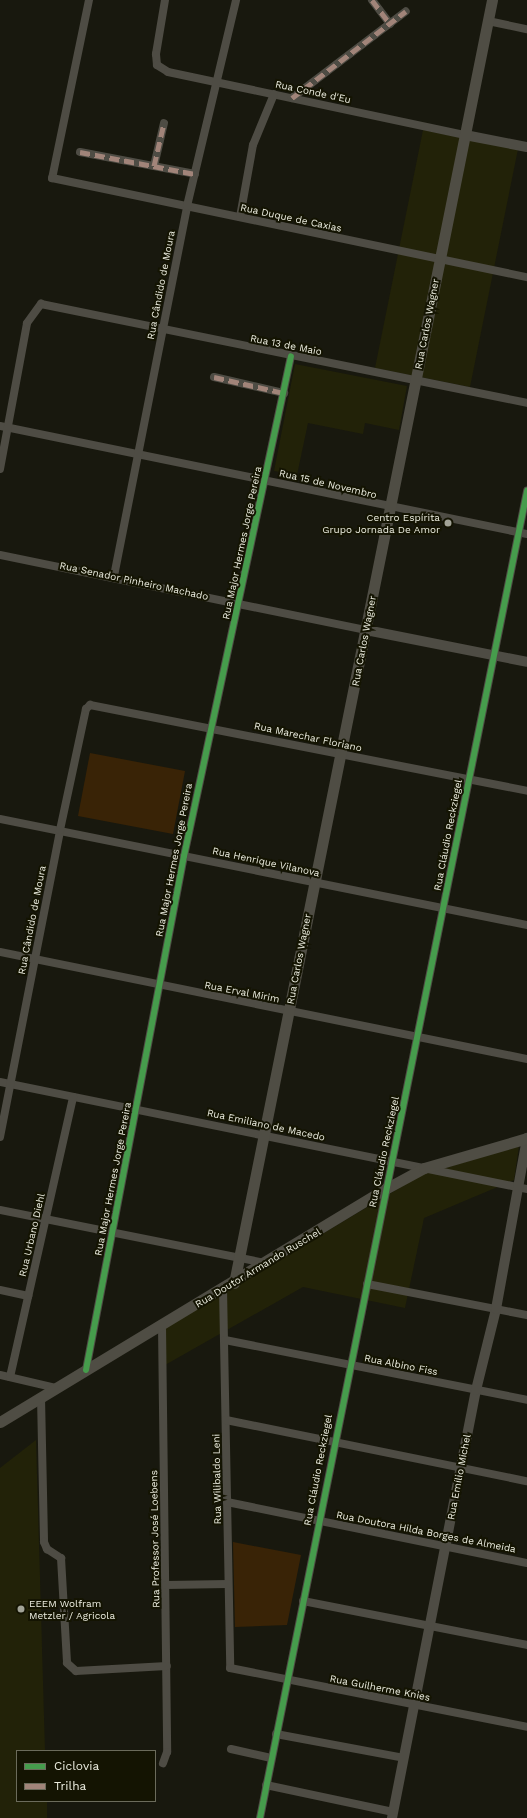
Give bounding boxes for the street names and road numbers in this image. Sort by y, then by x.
street label: Rua Conde d'Eu [274,78,352,106]
street label: Rua Duque de Caxias [239,201,343,235]
street label: Rua Cândido de Moura [145,229,177,341]
street label: Rua Carlos Wagner [412,278,442,370]
street label: Rua 13 de Maio [249,332,323,358]
street label: Rua Major Hermes Jorge Pereira [220,465,264,621]
street label: Rua 15 de Novembro [278,467,378,501]
street label: Rua Senador Pinheiro Machado [58,559,210,603]
street label: Rua Carlos Wagner [349,595,379,687]
street label: Rua Marechar Floriano [253,720,363,754]
street label: Rua Cláudio Reckziegel [431,778,465,892]
street label: Rua Major Hermes Jorge Pereira [153,782,195,938]
street label: Rua Henrique Vilanova [211,845,321,879]
street label: Rua Cândido de Moura [16,864,48,976]
street label: Rua Carlos Wagner [284,913,314,1005]
street label: Rua Erval Mirim [203,979,281,1005]
street label: Rua Cláudio Reckziegel [366,1095,402,1209]
street label: Rua Major Hermes Jorge Pereira [92,1101,134,1257]
street label: Rua Emiliano de Macedo [206,1107,326,1143]
street label: Rua Urbano Diehl [17,1192,47,1278]
street label: Rua Doutor Armando Ruschel [193,1225,323,1311]
street label: Rua Albino Fiss [363,1352,439,1378]
street label: Rua Cláudio Reckziegel [301,1413,335,1527]
street label: Rua Wilibaldo Leni [210,1433,224,1525]
street label: Rua Emílio Michel [445,1433,473,1521]
street label: Rua Professor José Loebens [148,1470,162,1608]
street label: Rua Doutora Hilda Borges de Almeida [335,1509,517,1555]
street label: Rua Guilherme Knies [329,1672,431,1704]

